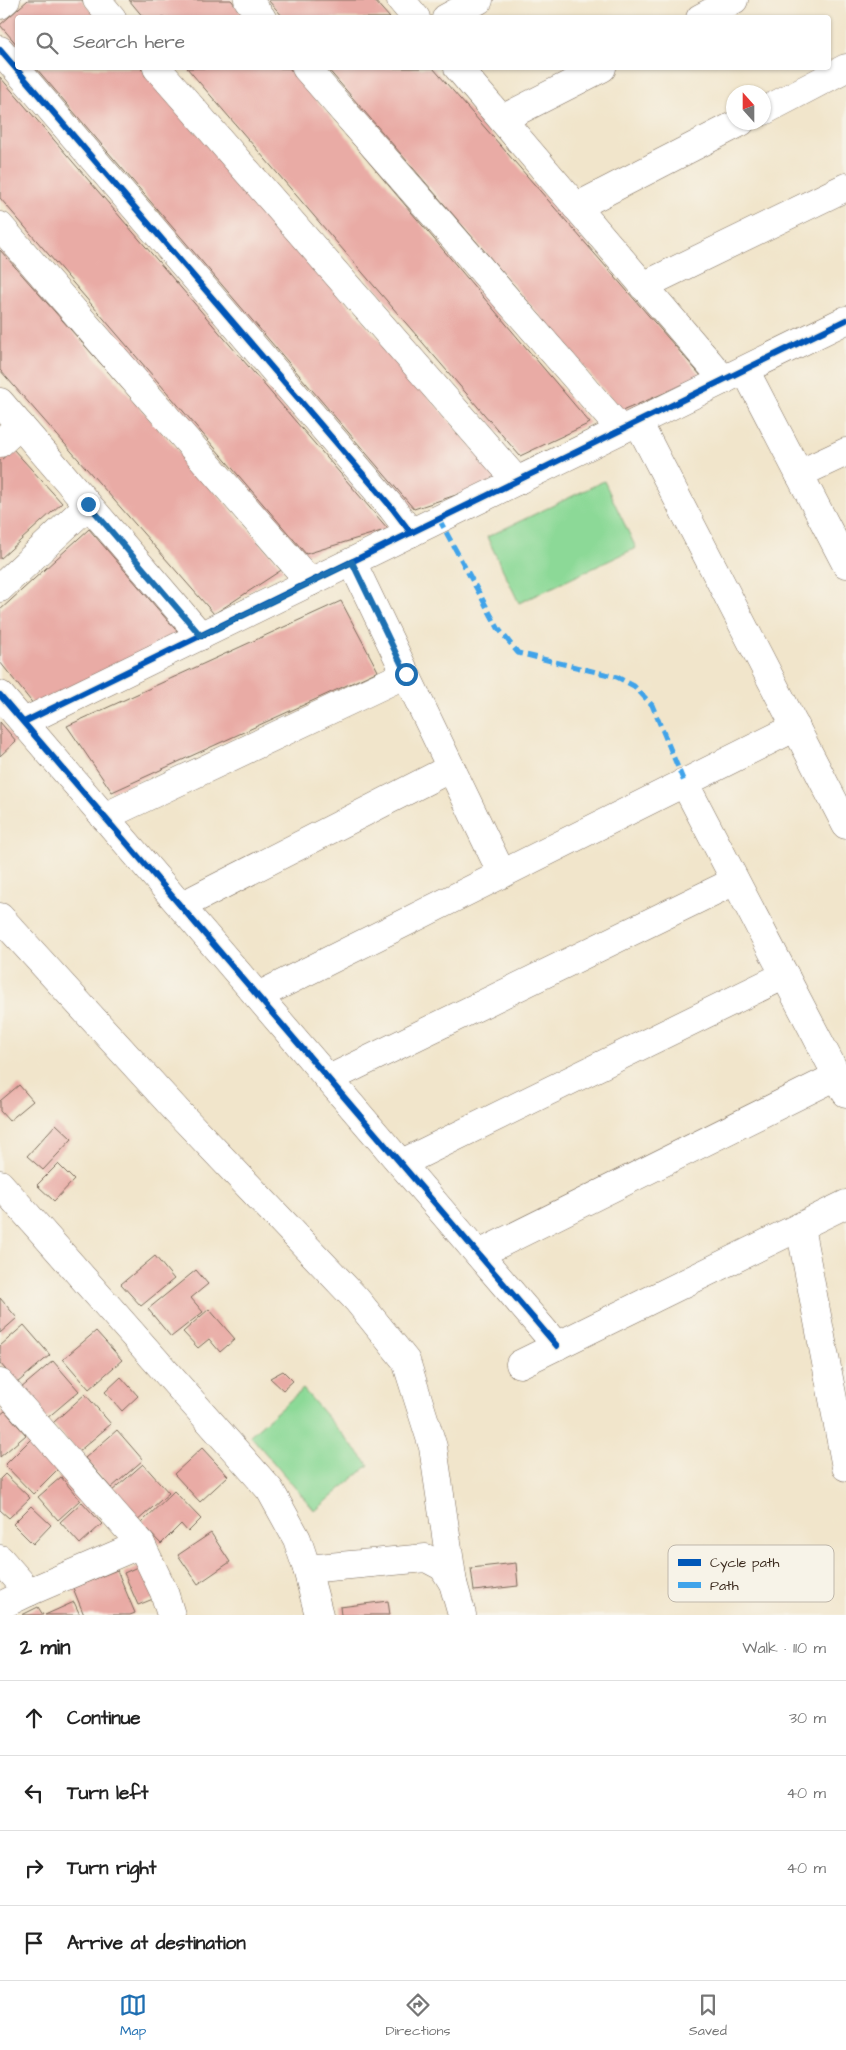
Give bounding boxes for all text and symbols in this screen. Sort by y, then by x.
search box [15,15,831,70]
icon: search [33,29,61,57]
text: Search here [73,29,185,56]
north arrow [726,85,771,130]
route end [77,493,100,516]
route start [395,663,418,686]
legend [668,1545,834,1602]
text: Cycle path [710,1553,779,1573]
text: Path [710,1576,739,1596]
text: 2 min [20,1633,70,1662]
text: Walk · 110 m [742,1637,826,1659]
icon: ahead [20,1704,48,1732]
text: Continue [67,1705,141,1732]
text: 30 m [789,1707,826,1729]
icon: left [20,1779,48,1807]
text: Turn left [67,1780,148,1807]
text: 40 m [786,1782,826,1804]
icon: right [20,1854,48,1882]
text: Turn right [67,1855,156,1882]
text: 40 m [786,1857,826,1879]
icon: arrive [20,1929,48,1957]
text: Arrive at destination [67,1930,246,1957]
tab: Map [119,1991,147,2041]
tab: Directions [385,1991,450,2041]
tab: Saved [689,1991,727,2041]

